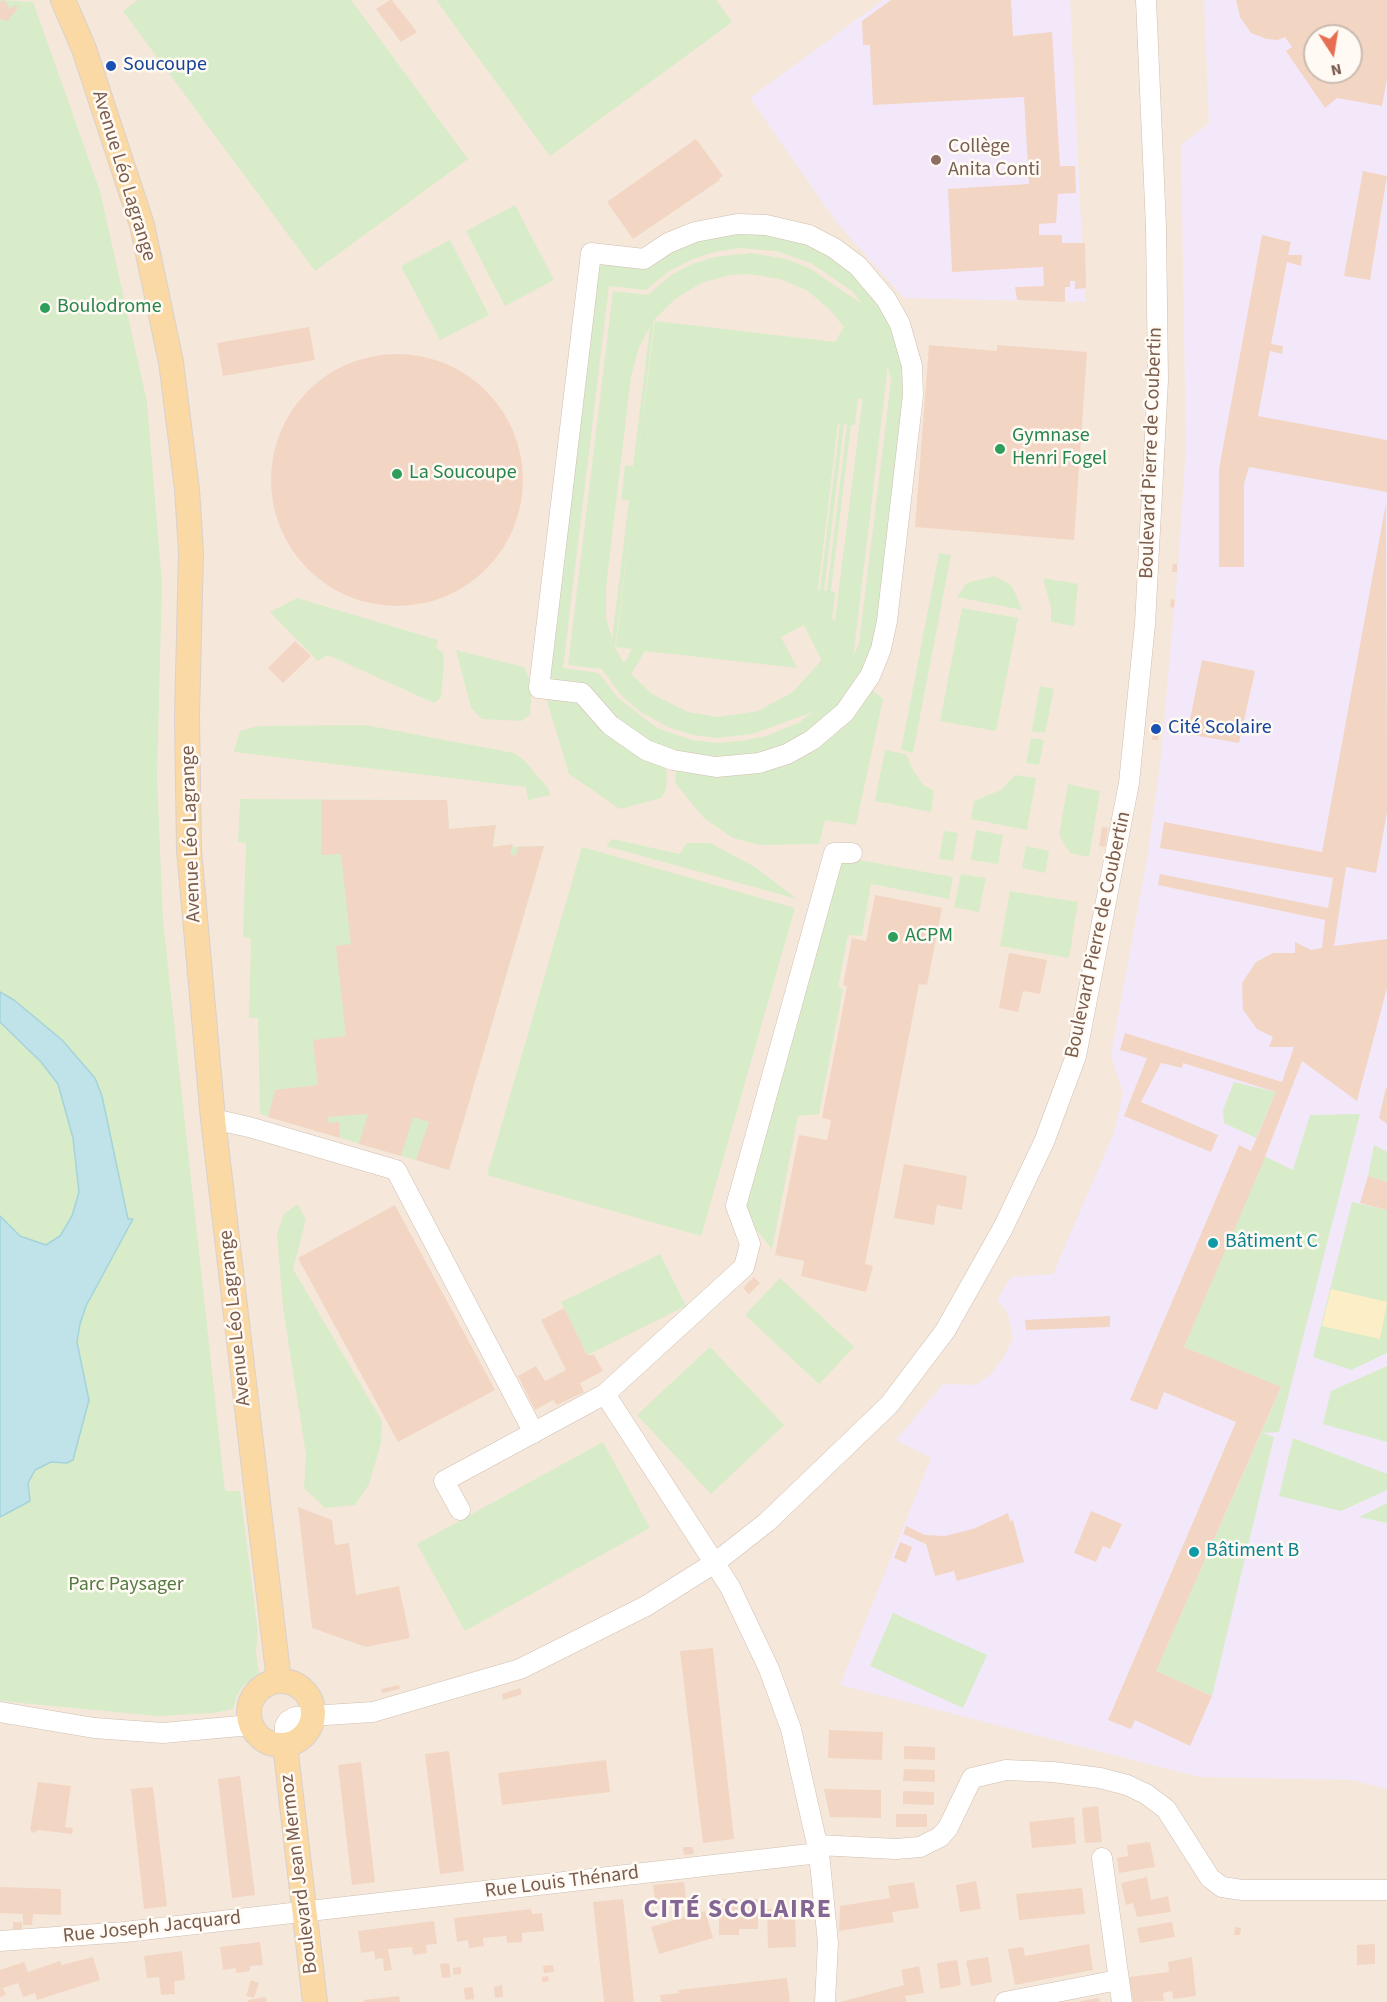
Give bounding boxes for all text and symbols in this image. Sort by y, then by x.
north arrow [1303,24,1363,84]
place label: Soucoupe [123,54,207,78]
text: N [1329,58,1344,82]
marker: Soucoupe [104,59,118,73]
street label: Avenue Léo Lagrange [86,88,160,264]
place label: Collège Anita Conti [948,136,1040,183]
marker: Collège Anita Conti [929,153,943,167]
place label: Boulodrome [57,296,162,320]
marker: Boulodrome [38,301,52,315]
street label: Boulevard Pierre de Coubertin [1136,327,1168,579]
place label: Gymnase Henri Fogel [1012,425,1107,472]
marker: Gymnase Henri Fogel [993,442,1007,456]
place label: La Soucoupe [409,462,517,486]
marker: La Soucoupe [390,467,404,481]
place label: Cité Scolaire [1168,717,1272,741]
marker: Cité Scolaire [1149,722,1163,736]
street label: Avenue Léo Lagrange [177,745,207,923]
street label: Boulevard Pierre de Coubertin [1061,809,1137,1061]
place label: ACPM [905,925,953,949]
marker: ACPM [886,930,900,944]
street label: Avenue Léo Lagrange [215,1229,257,1407]
place label: Bâtiment C [1225,1231,1318,1255]
marker: Bâtiment C [1206,1236,1220,1250]
place label: Bâtiment B [1206,1540,1299,1564]
marker: Bâtiment B [1187,1545,1201,1559]
park label: Parc Paysager [68,1574,184,1598]
street label: Boulevard Jean Mermoz [276,1773,324,1975]
street label: Rue Louis Thénard [484,1862,640,1904]
district label: CITÉ SCOLAIRE [644,1895,832,1927]
street label: Rue Joseph Jacquard [62,1907,242,1949]

